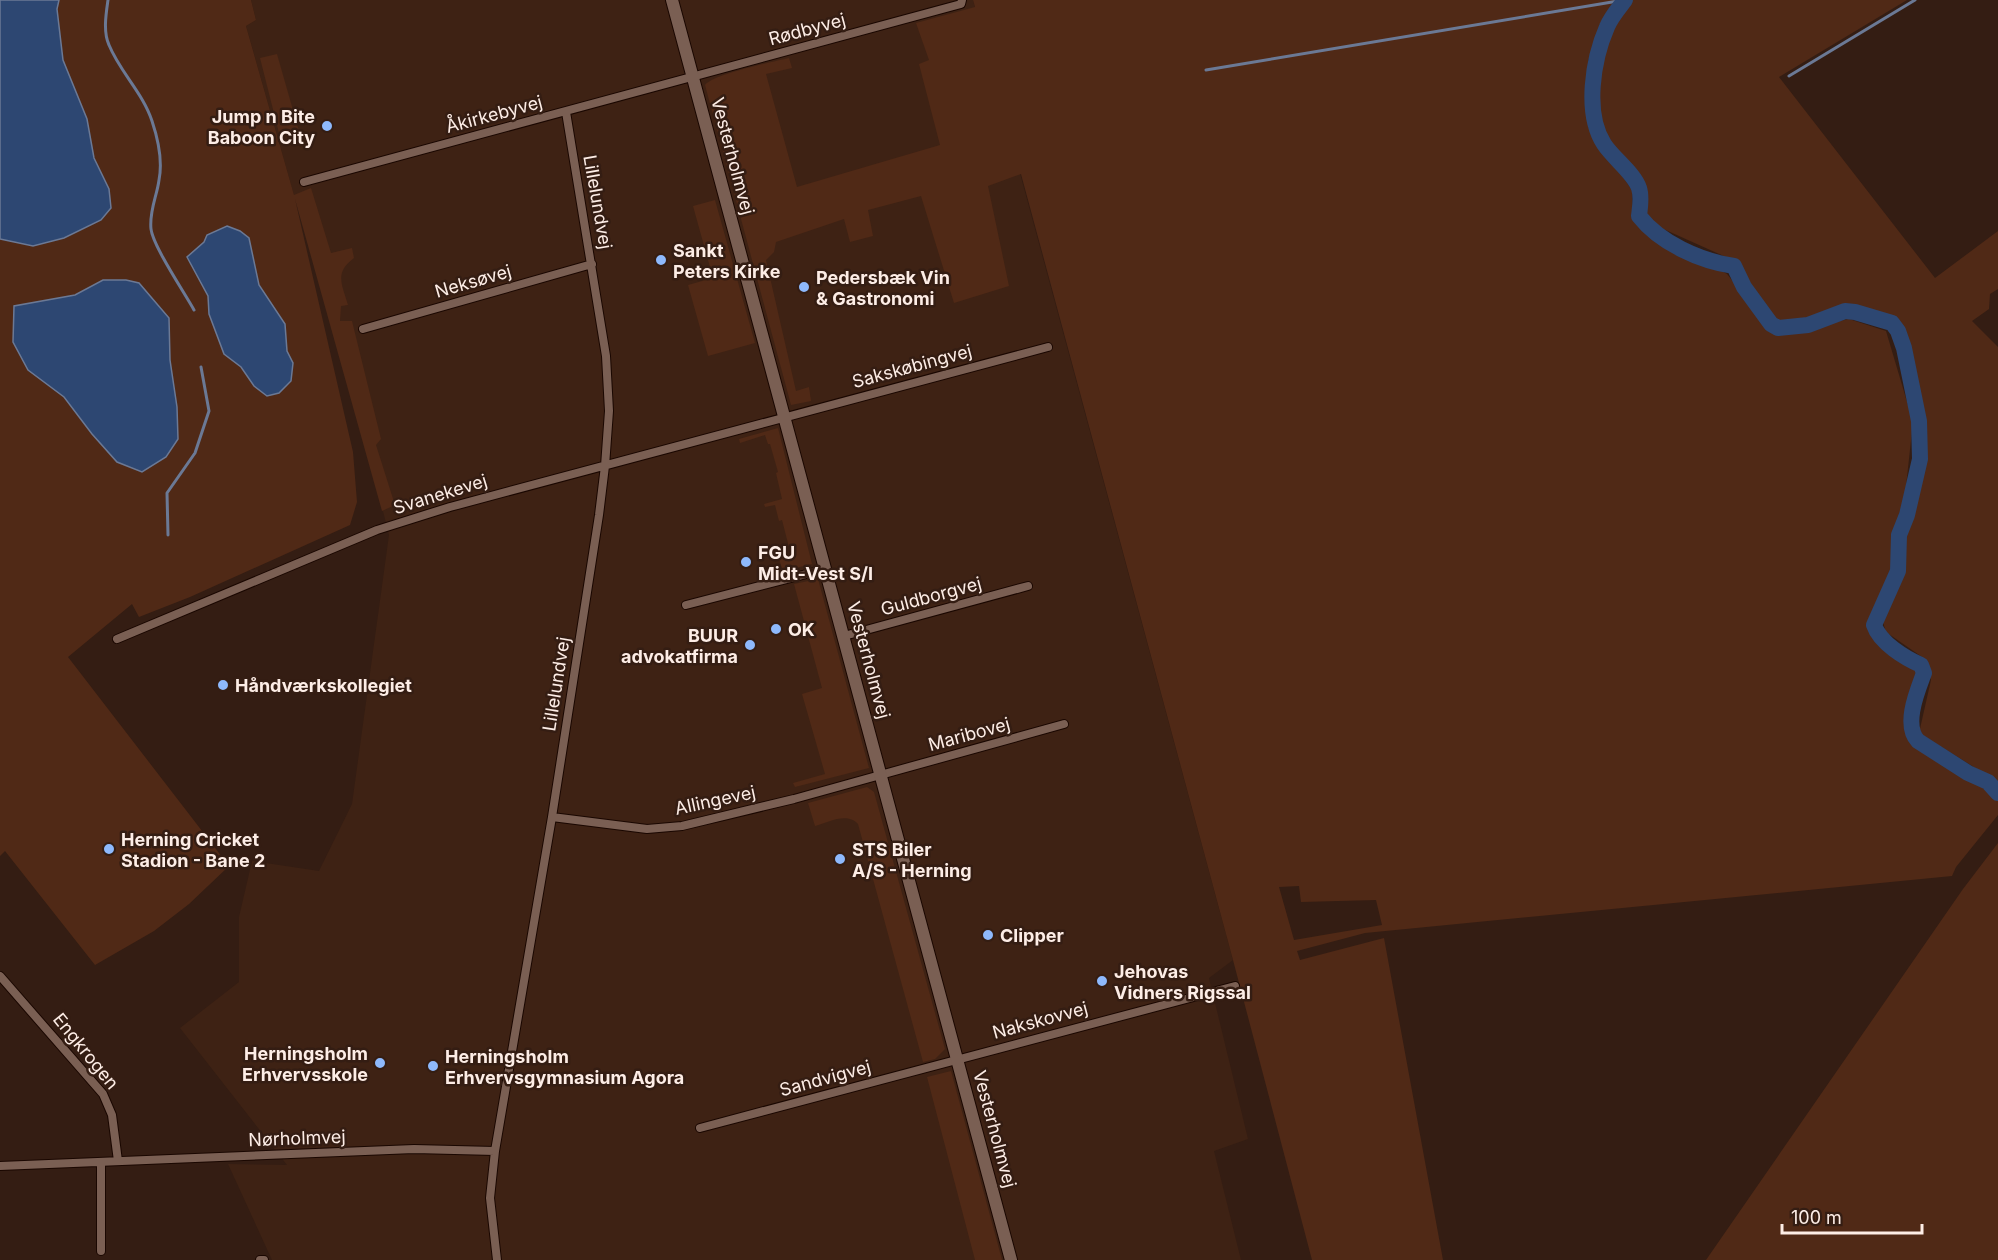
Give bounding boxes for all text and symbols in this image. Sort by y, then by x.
street label: Rødbyvej [766,9,848,49]
street label: Åkirkebyvej [443,89,545,137]
street label: Vesterholmvej [707,95,759,217]
place label: Jump n Bite Baboon City [208,106,315,148]
marker: Jump n Bite Baboon City [320,119,334,133]
street label: Lillelundvej [579,153,617,251]
place label: Sankt Peters Kirke [673,240,781,282]
marker: Sankt Peters Kirke [654,253,668,267]
street label: Neksøvej [432,260,514,302]
place label: Pedersbæk Vin & Gastronomi [816,267,950,309]
marker: Pedersbæk Vin & Gastronomi [797,280,811,294]
street label: Sakskøbingvej [850,340,974,392]
street label: Svanekevej [391,470,489,518]
place label: FGU Midt-Vest S/I [758,542,873,584]
marker: FGU Midt-Vest S/I [739,555,753,569]
street label: Guldborgvej [878,572,984,620]
street label: Vesterholmvej [843,599,895,721]
place label: OK [788,619,815,640]
marker: OK [769,622,783,636]
place label: BUUR advokatfirma [621,625,738,667]
street label: Lillelundvej [538,635,574,733]
marker: BUUR advokatfirma [743,638,757,652]
place label: Håndværkskollegiet [235,675,412,696]
marker: Håndværkskollegiet [216,678,230,692]
street label: Maribovej [926,713,1012,755]
street label: Allingevej [673,781,757,819]
place label: Herning Cricket Stadion - Bane 2 [121,829,265,871]
place label: STS Biler A/S - Herning [852,839,972,881]
marker: Herning Cricket Stadion - Bane 2 [102,842,116,856]
marker: STS Biler A/S - Herning [833,852,847,866]
place label: Clipper [1000,925,1064,946]
marker: Clipper [981,928,995,942]
place label: Jehovas Vidners Rigssal [1114,961,1251,1003]
marker: Jehovas Vidners Rigssal [1095,974,1109,988]
street label: Nakskovvej [990,997,1090,1043]
street label: Engkrogen [49,1009,123,1093]
place label: Herningsholm Erhvervsskole [242,1043,368,1085]
place label: Herningsholm Erhvervsgymnasium Agora [445,1046,684,1088]
marker: Herningsholm Erhvervsskole [373,1056,387,1070]
street label: Sandvigvej [777,1056,873,1100]
marker: Herningsholm Erhvervsgymnasium Agora [426,1059,440,1073]
street label: Vesterholmvej [969,1068,1021,1190]
street label: Nørholmvej [248,1126,346,1150]
scale bar [1782,1197,1922,1235]
text: 100 m [1791,1207,1842,1228]

